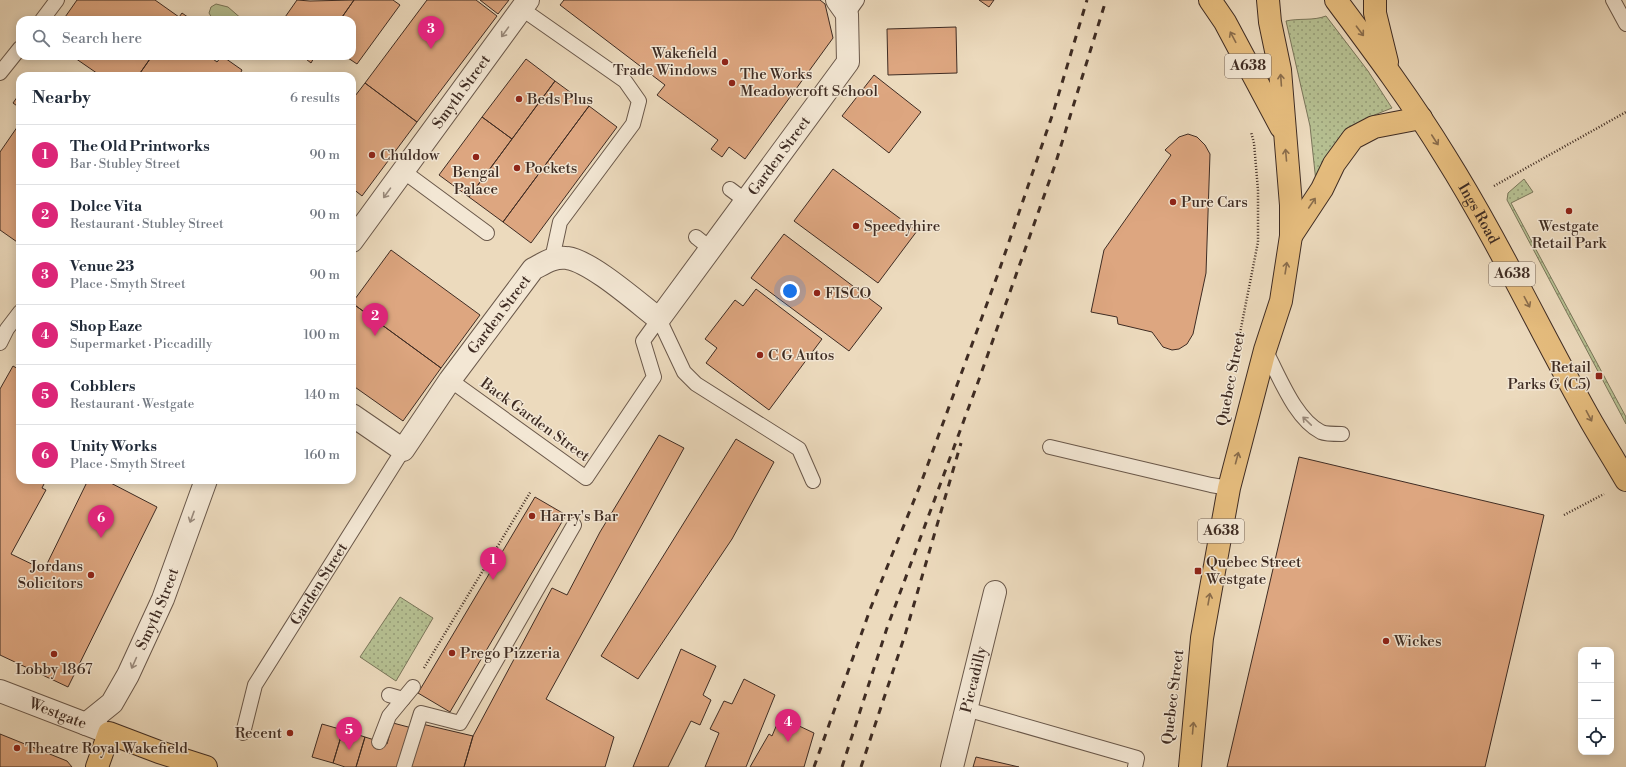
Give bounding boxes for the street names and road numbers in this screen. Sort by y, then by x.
street label: Smyth Street [428,50,495,132]
road number: A638 [1225,54,1271,78]
street label: Garden Street [744,112,815,199]
street label: Ings Road [1454,179,1504,247]
road number: A638 [1489,262,1535,286]
street label: Garden Street [463,271,535,358]
street label: Quebec Street [1213,330,1250,428]
street label: Back Garden Street [476,373,594,466]
road number: A638 [1198,519,1244,543]
street label: Garden Street [286,538,352,629]
street label: Smyth Street [131,565,183,653]
street label: Piccadilly [956,644,991,715]
street label: Quebec Street [1158,648,1188,745]
street label: Westgate [25,693,89,733]

